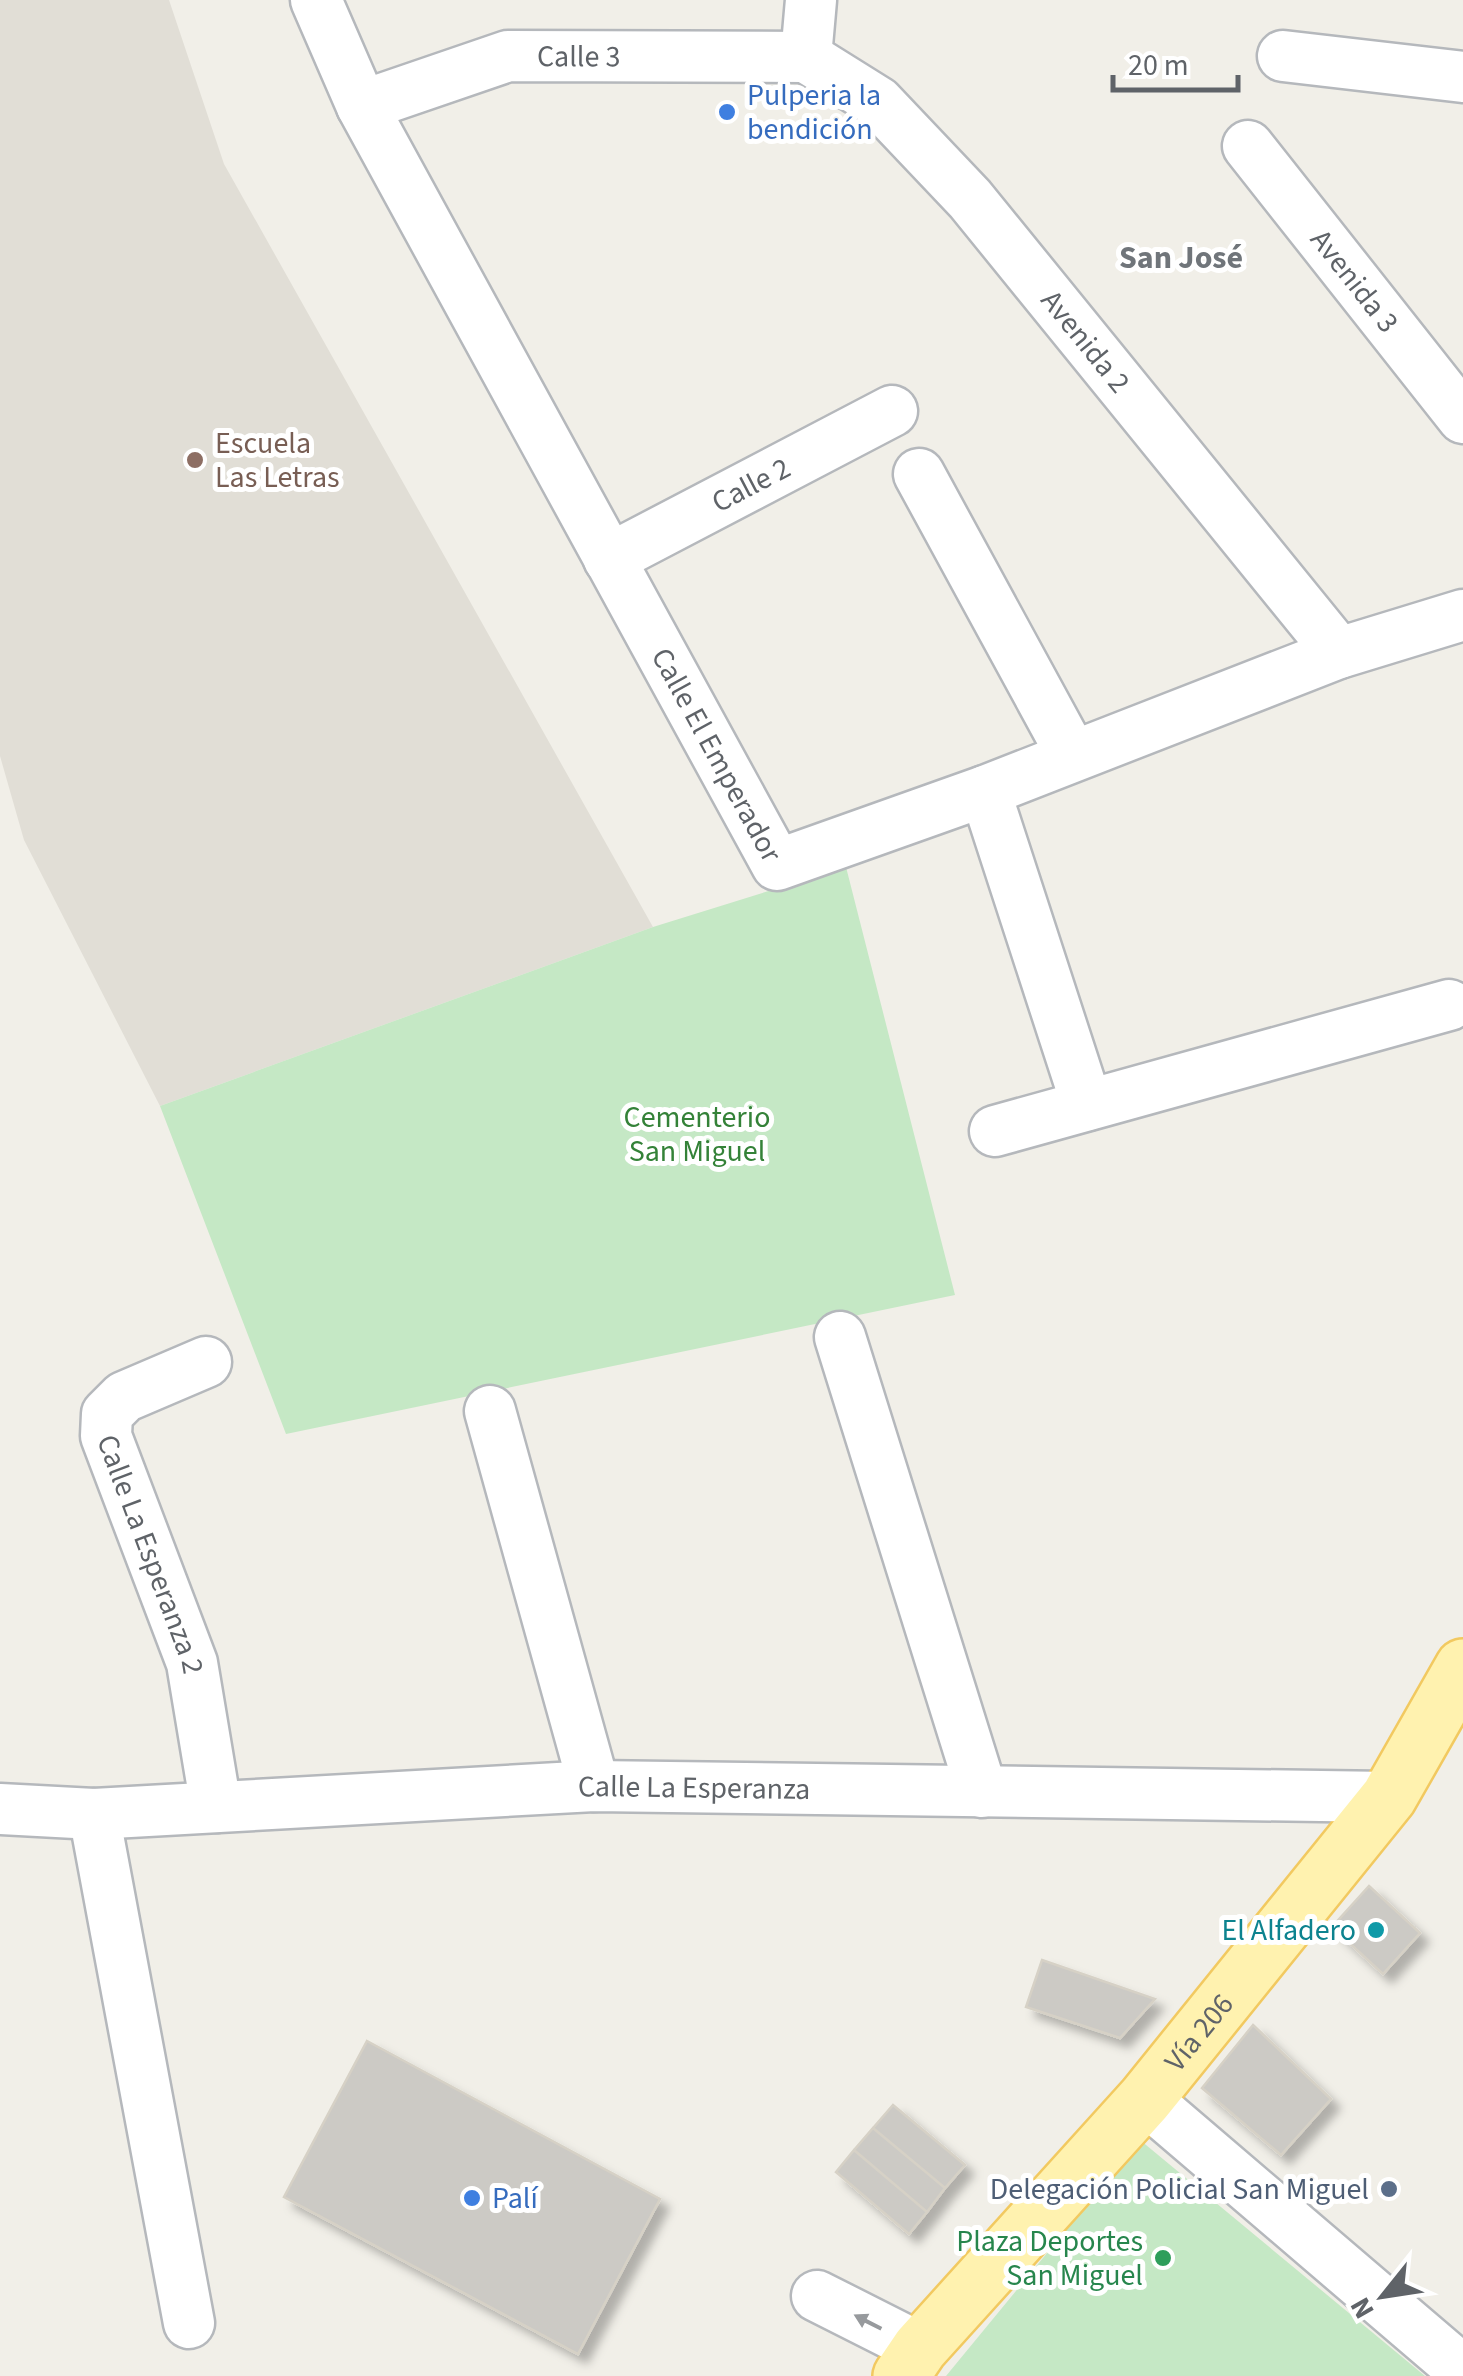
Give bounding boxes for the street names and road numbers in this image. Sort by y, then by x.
street label: Calle 3 [537,35,620,78]
street label: Avenida 3 [1300,220,1409,342]
street label: Avenida 2 [1030,281,1140,402]
street label: Calle 2 [704,447,798,524]
street label: Calle El Emperador [640,640,793,870]
street label: Calle La Esperanza 2 [85,1429,214,1677]
street label: Calle La Esperanza [577,1765,811,1811]
street label: Vía 206 [1154,1985,1244,2081]

